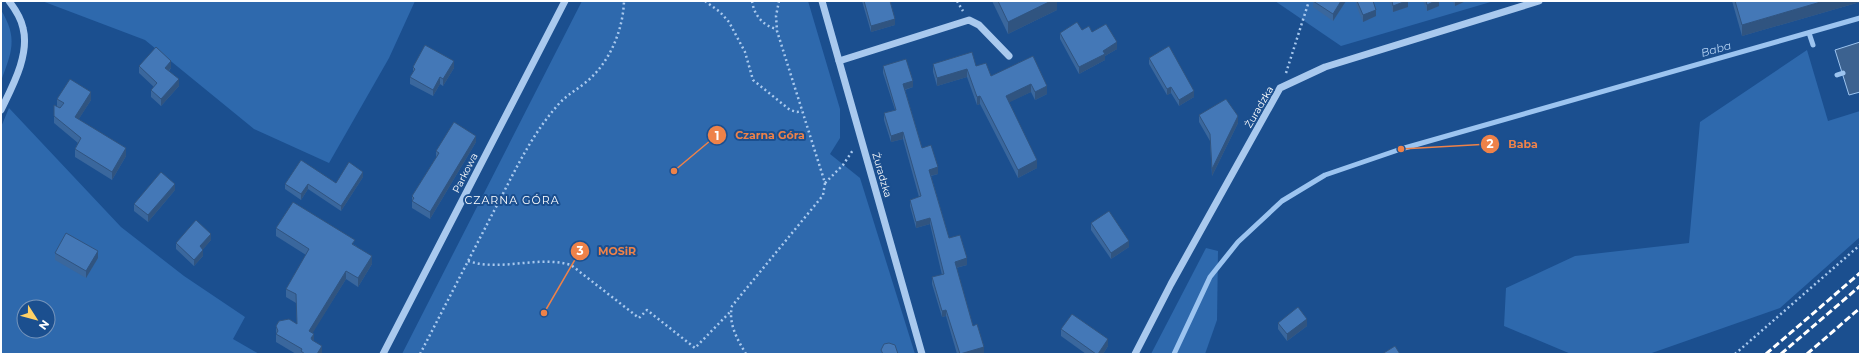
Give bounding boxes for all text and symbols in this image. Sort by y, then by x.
water label: Baba [1699,38,1733,60]
street label: Żuradzka [1242,84,1276,130]
callout: Czarna Góra [707,124,813,147]
text: 1 [715,128,719,143]
text: Czarna Góra [735,128,805,142]
callout: Baba [1480,133,1545,156]
text: 2 [1486,136,1494,151]
text: Baba [1508,137,1538,151]
street label: Parkowa [449,151,481,195]
street label: Żuradzka [869,151,895,199]
district label: CZARNA GÓRA [464,193,560,207]
callout: MOSiR [570,239,644,262]
text: 3 [575,243,584,258]
text: MOSiR [598,244,636,258]
north arrow [16,299,56,339]
text: N [36,317,52,333]

